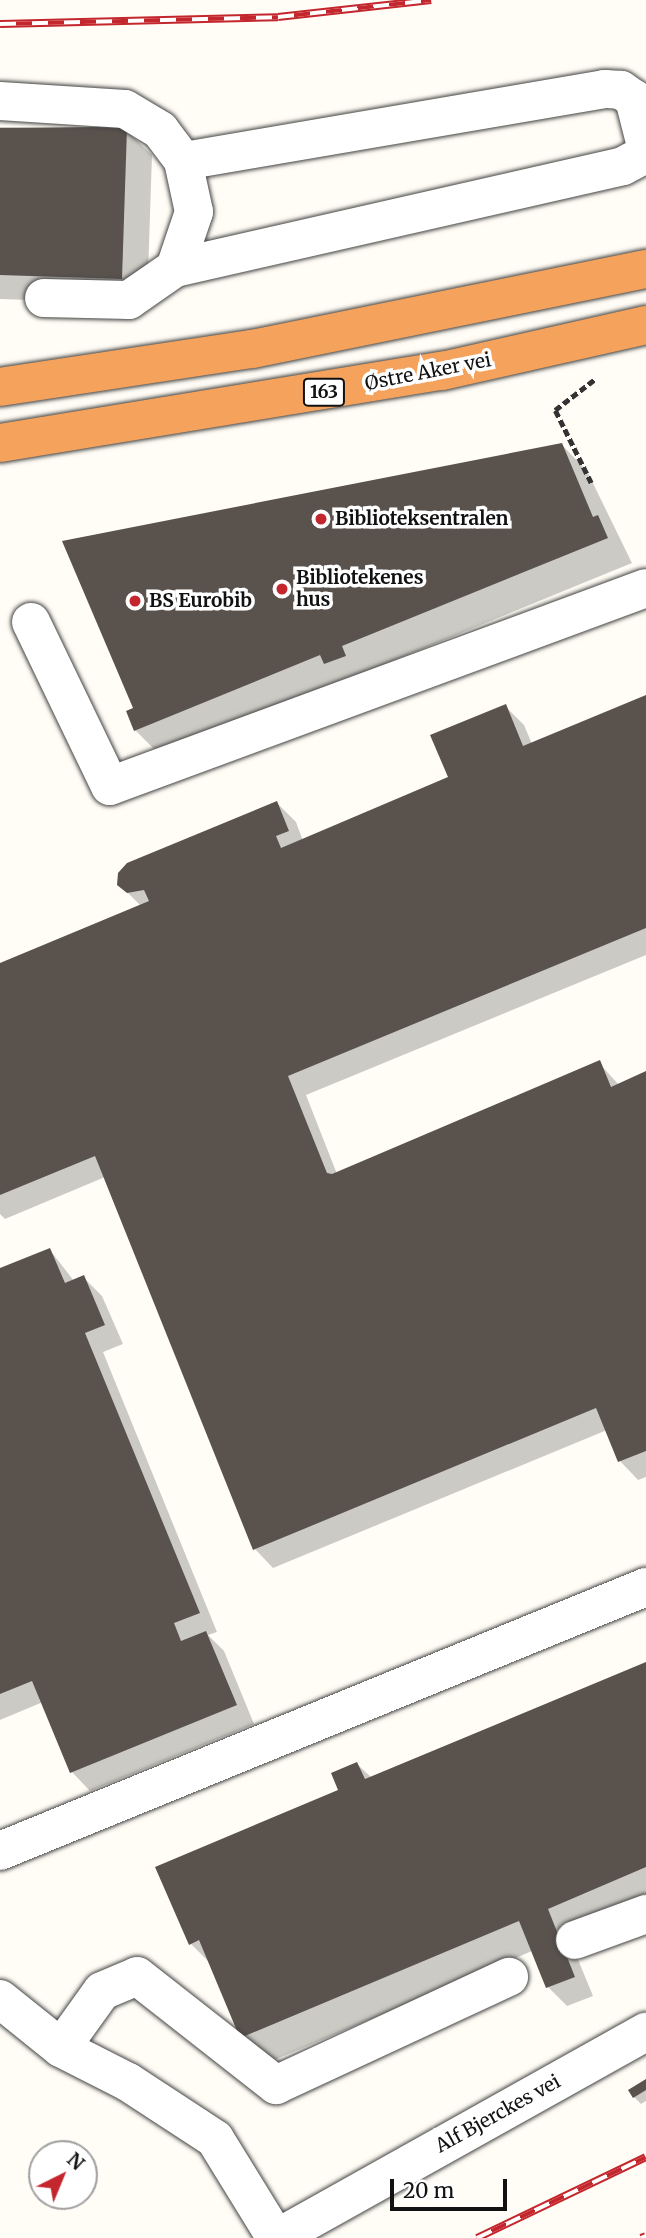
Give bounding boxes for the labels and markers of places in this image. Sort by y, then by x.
place label: Biblioteksentralen [335,508,508,530]
marker: Biblioteksentralen [313,511,329,527]
place label: Bibliotekenes hus [296,567,423,611]
marker: Bibliotekenes hus [274,581,290,597]
place label: BS Eurobib [149,590,252,612]
marker: BS Eurobib [127,593,143,609]

